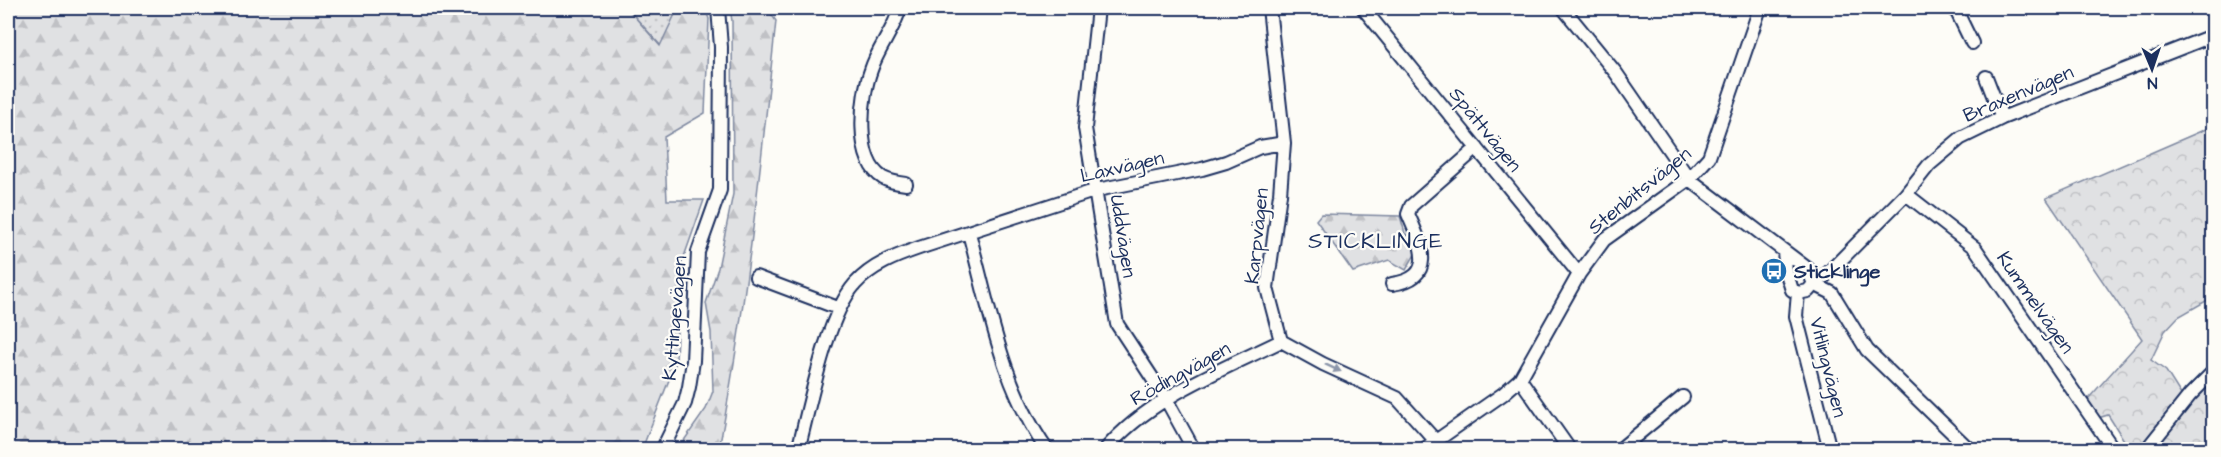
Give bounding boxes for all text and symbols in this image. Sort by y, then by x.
north arrow [2122,39,2182,99]
street label: Braxenvägen [1959,58,2078,131]
text: N [2147,72,2158,94]
street label: Spättvägen [1441,81,1528,179]
street label: Stenbitsvägen [1582,140,1698,242]
street label: Laxvägen [1078,144,1167,191]
street label: Karpvägen [1238,187,1277,285]
street label: Uddvägen [1102,193,1143,280]
district label: STICKLINGE [1308,226,1444,257]
street label: Kummelvägen [1989,246,2081,360]
street label: Kyttingevägen [656,255,695,382]
bus stop icon: Sticklinge [1759,256,1789,286]
place label: Sticklinge [1793,258,1880,287]
street label: Vitlingvägen [1801,314,1854,420]
street label: Rödingvägen [1125,335,1236,414]
one-way arrow [1324,364,1341,373]

